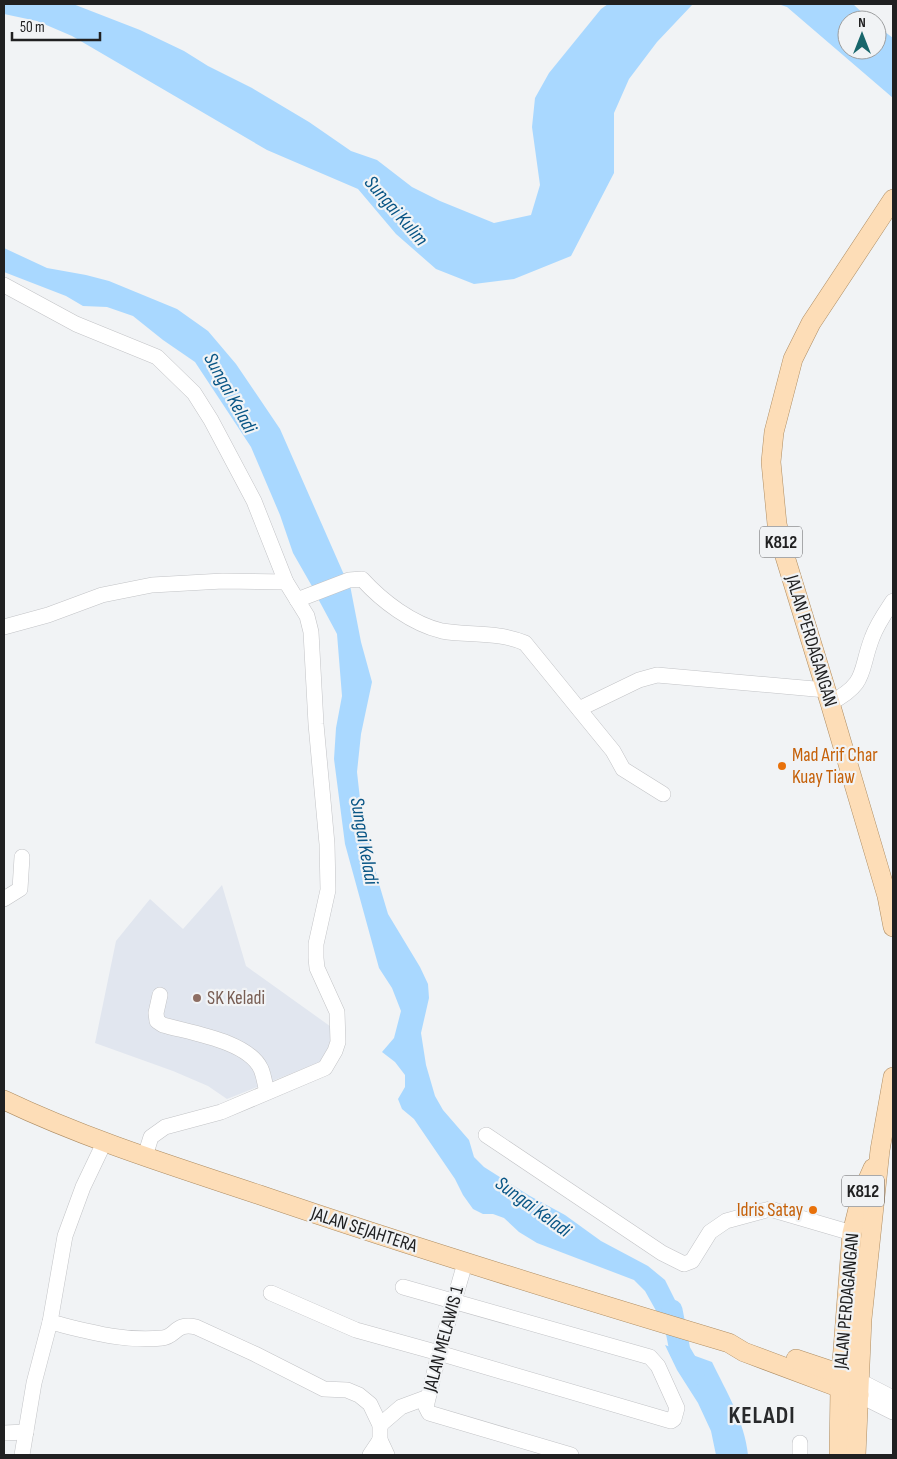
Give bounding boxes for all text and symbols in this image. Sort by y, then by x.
scale bar [12,10,100,42]
north arrow [837,10,887,60]
text: N [858,14,866,31]
text: 50 m [20,18,45,37]
water label: Sungai Kulim [359,171,433,251]
water label: Sungai Keladi [198,349,262,438]
road number: K812 [760,526,802,558]
street label: JALAN PERDAGANGAN [780,571,842,710]
place label: Mad Arif Char Kuay Tiaw [792,744,878,789]
marker: Mad Arif Char Kuay Tiaw [776,760,788,772]
water label: Sungai Keladi [345,796,384,888]
place label: SK Keladi [207,987,265,1010]
marker: SK Keladi [191,992,203,1004]
water label: Sungai Keladi [490,1171,577,1243]
road number: K812 [842,1176,884,1206]
place label: Idris Satay [737,1199,804,1222]
street label: JALAN SEJAHTERA [307,1202,421,1258]
marker: Idris Satay [807,1204,819,1216]
street label: JALAN PERDAGANGAN [830,1232,864,1371]
street label: JALAN MELAWIS 1 [419,1283,469,1395]
district label: KELADI [728,1401,796,1430]

